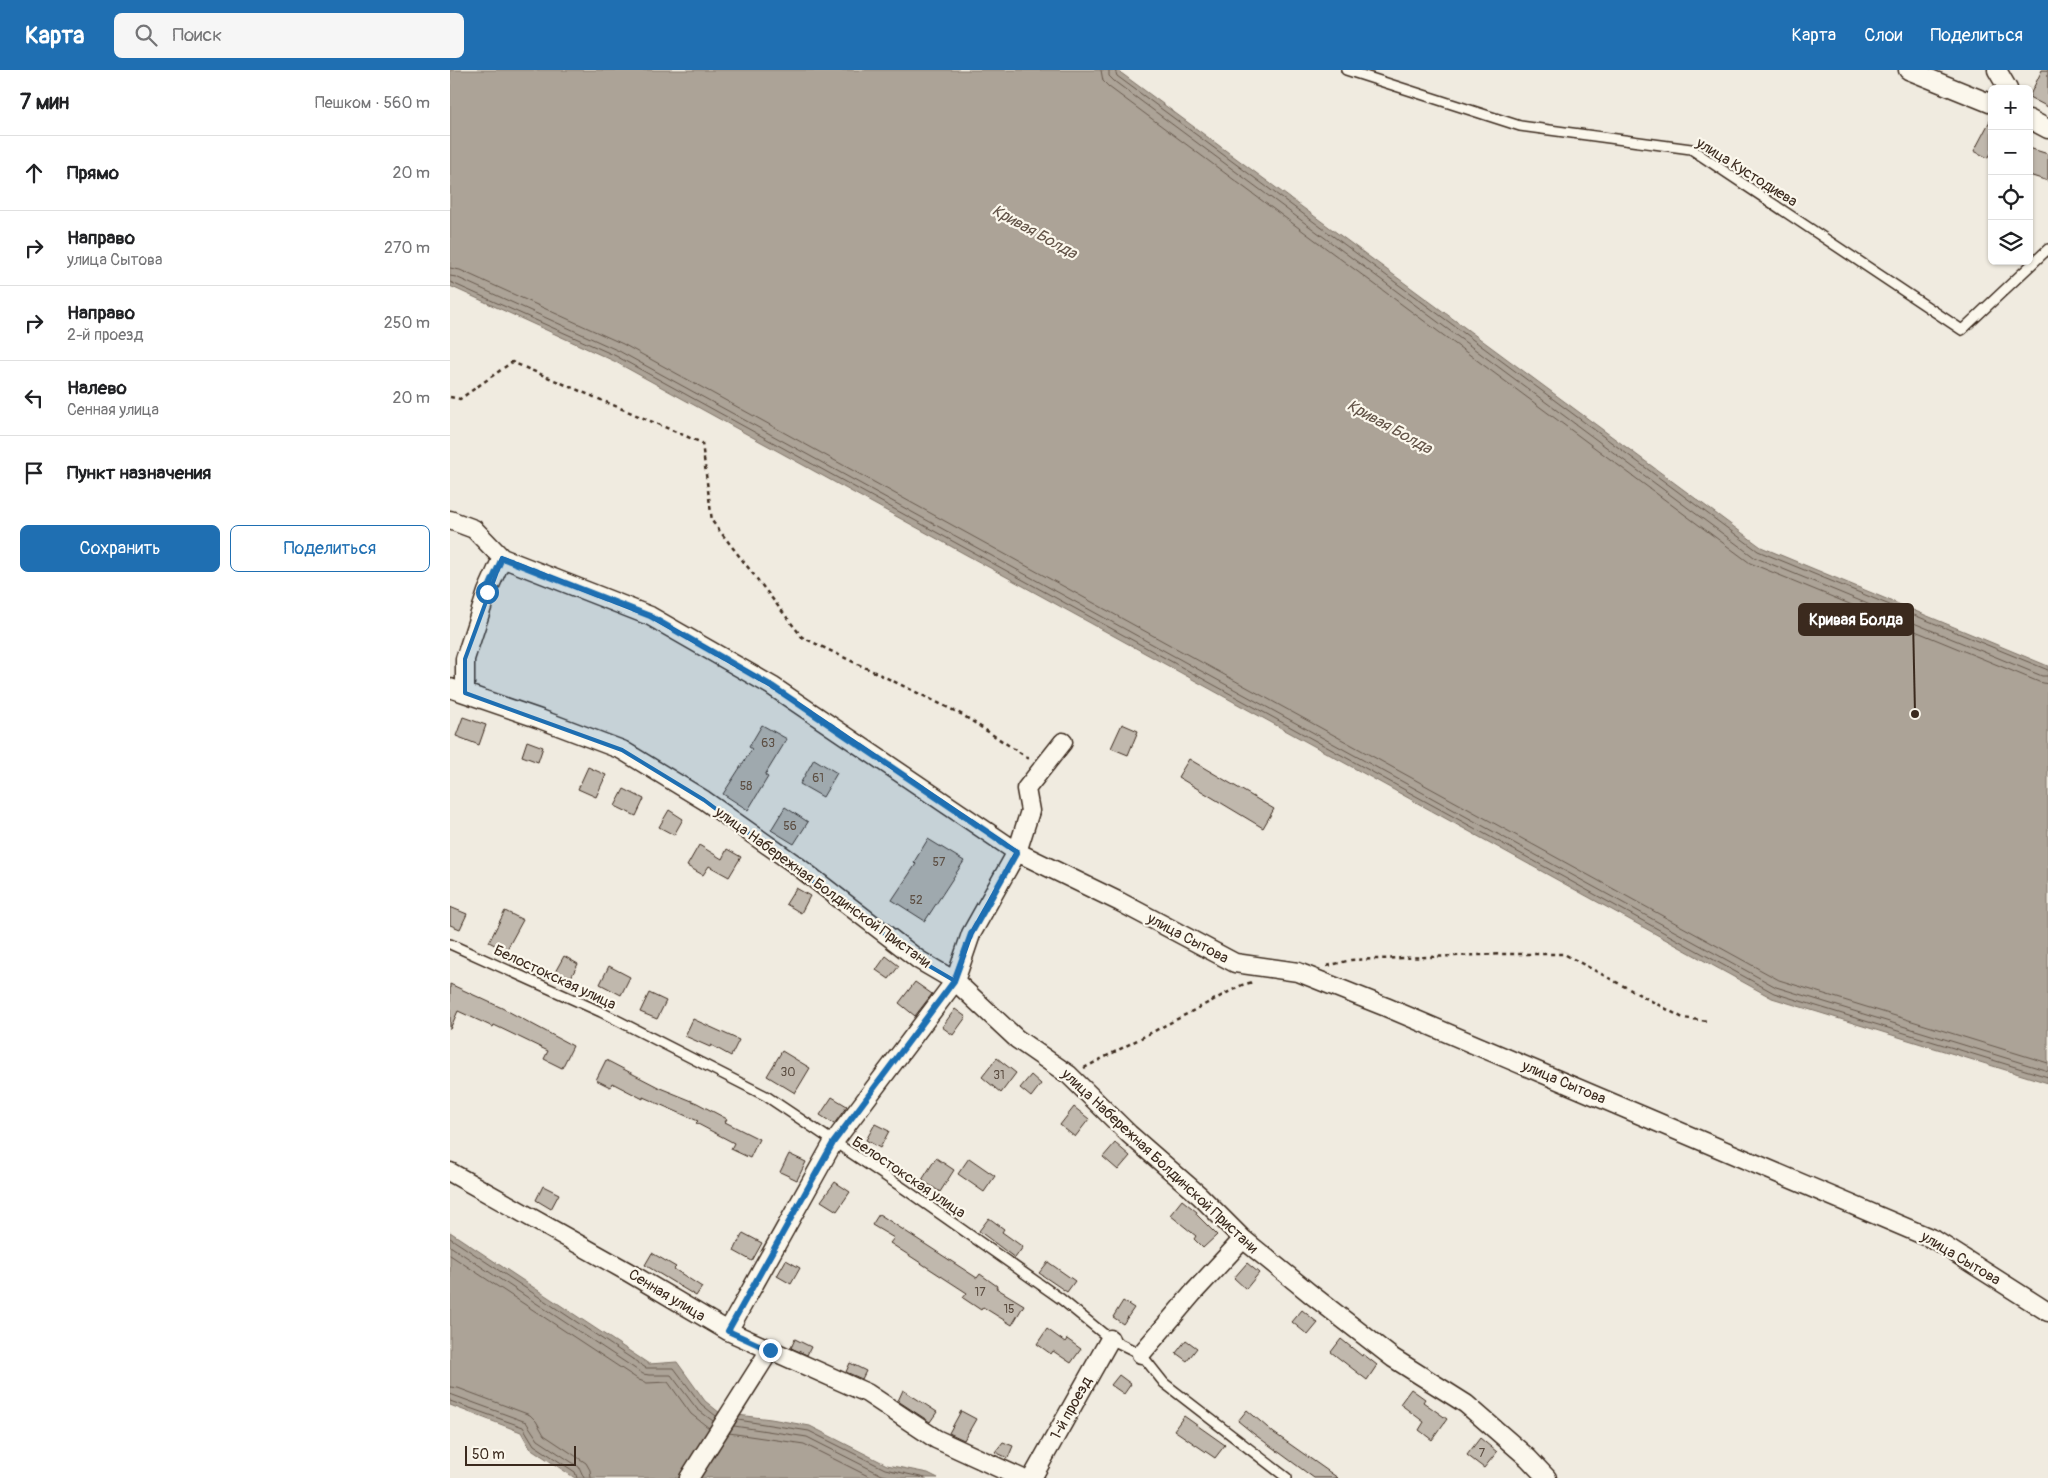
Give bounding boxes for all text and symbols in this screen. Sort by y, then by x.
search box [114,13,464,58]
text: Карта [25,21,84,50]
icon: search [132,21,160,49]
text: Поиск [172,23,222,47]
text: Карта [1792,24,1836,47]
text: Слои [1864,24,1902,47]
text: Поделиться [1930,24,2023,47]
map controls [1988,85,2033,265]
button: + [1988,85,2033,130]
text: 7 мин [20,89,69,116]
text: Пешком · 560 m [315,93,430,113]
button: − [1988,130,2033,175]
street label: улица Кустодиева [1692,133,1801,211]
icon: ahead [20,159,48,187]
text: Прямо [67,161,119,185]
text: 20 m [392,163,430,183]
button: locate [1988,175,2033,220]
water label: Кривая Болда [989,200,1082,264]
button: layers [1988,220,2033,265]
text: Направо [67,226,135,250]
icon: right [20,234,48,262]
text: 270 m [384,238,430,258]
text: улица Сытова [67,250,162,270]
text: Направо [67,301,135,325]
icon: right [20,309,48,337]
text: 250 m [384,313,430,333]
text: 2-й проезд [67,325,143,345]
text: Налево [67,376,127,400]
icon: left [20,384,48,412]
text: 20 m [392,388,430,408]
water label: Кривая Болда [1344,395,1437,459]
text: Сенная улица [67,400,159,420]
icon: arrive [20,459,48,487]
text: Пункт назначения [67,461,211,485]
button: Сохранить [20,525,220,572]
button: Поделиться [230,525,430,572]
route start [476,581,499,604]
callout: Кривая Болда [1799,604,1913,635]
text: Кривая Болда [1809,610,1903,630]
house number: 63 [761,736,775,751]
house number: 61 [812,771,824,786]
house number: 58 [740,779,752,794]
street label: улица Набережная Болдинской Пристани [710,802,935,972]
house number: 56 [783,819,797,834]
house number: 57 [933,855,946,870]
house number: 52 [909,893,923,908]
street label: улица Сытова [1143,909,1232,968]
street label: Белостокская улица [491,941,619,1014]
street label: улица Сытова [1518,1056,1609,1109]
street label: улица Набережная Болдинской Пристани [1057,1064,1262,1258]
house number: 30 [781,1065,795,1080]
house number: 31 [993,1068,1005,1083]
street label: Белостокская улица [848,1132,969,1222]
street label: улица Сытова [1917,1227,2004,1290]
street label: Сенная улица [625,1265,709,1326]
house number: 17 [974,1285,986,1300]
house number: 15 [1003,1302,1015,1317]
route end [759,1339,782,1362]
street label: 1-й проезд [1046,1373,1096,1443]
scale bar [465,1443,576,1466]
text: 50 m [472,1446,505,1463]
house number: 7 [1479,1446,1486,1461]

